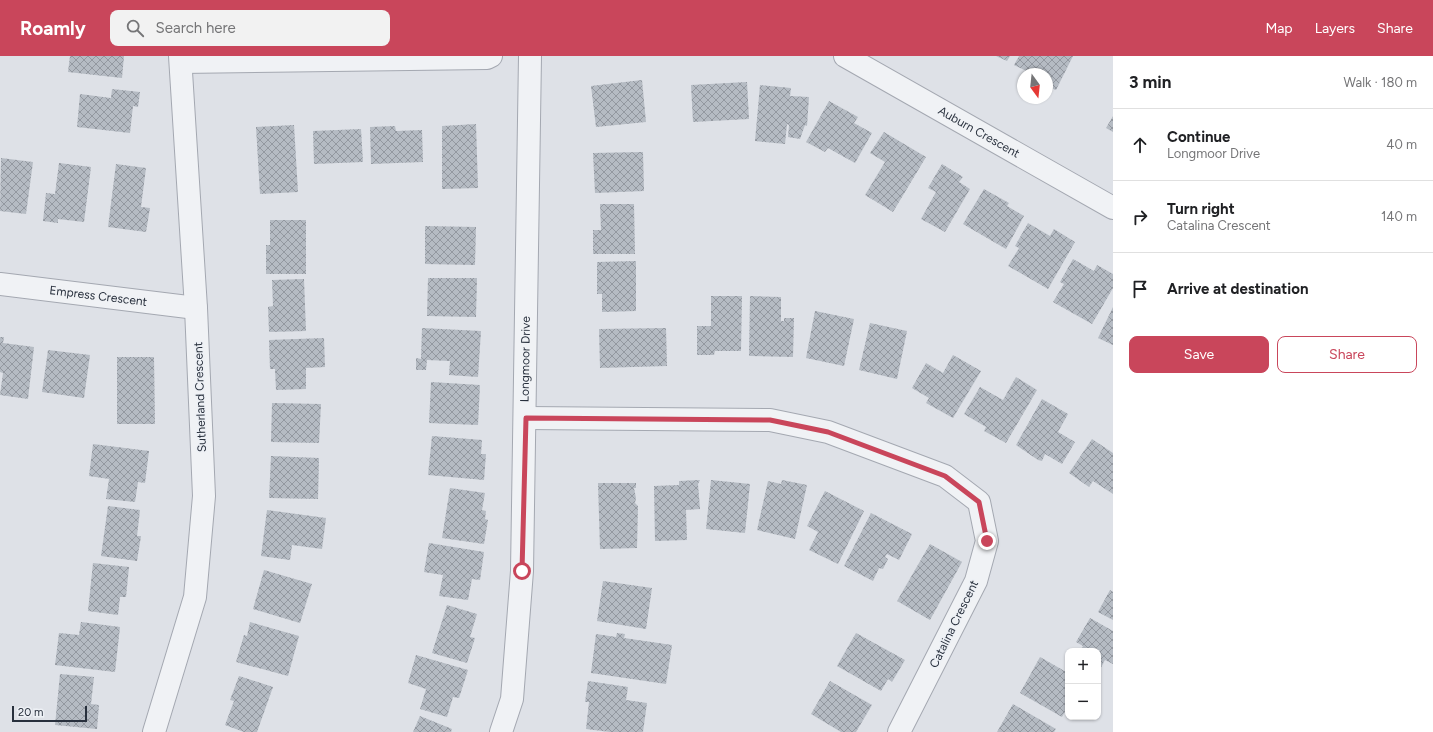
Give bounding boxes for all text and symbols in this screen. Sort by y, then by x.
search box [110,10,390,46]
text: Roamly [20,17,86,40]
icon: search [124,17,146,39]
text: Search here [156,19,236,37]
text: Map [1265,20,1293,37]
text: Layers [1315,20,1355,37]
text: Share [1377,20,1413,37]
north arrow [1017,68,1053,104]
text: 3 min [1129,72,1171,92]
text: Walk · 180 m [1344,75,1417,90]
street label: Auburn Crescent [936,103,1023,161]
text: Continue [1167,128,1230,146]
icon: ahead [1129,134,1151,156]
text: 40 m [1386,137,1417,152]
text: Longmoor Drive [1167,146,1260,161]
text: Turn right [1167,200,1235,218]
icon: right [1129,206,1151,228]
text: 140 m [1381,209,1417,224]
text: Catalina Crescent [1167,218,1271,233]
icon: arrive [1129,278,1151,300]
text: Arrive at destination [1167,280,1308,298]
street label: Empress Crescent [49,283,148,309]
street label: Longmoor Drive [518,316,533,402]
button: Save [1129,336,1269,373]
button: Share [1277,336,1417,373]
street label: Sutherland Crescent [191,341,209,452]
route end [978,532,996,550]
route start [513,562,531,580]
street label: Catalina Crescent [927,577,981,670]
map controls [1065,648,1101,720]
button: + [1065,648,1101,684]
button: − [1065,684,1101,720]
scale bar [12,704,87,723]
text: 20 m [18,706,43,719]

